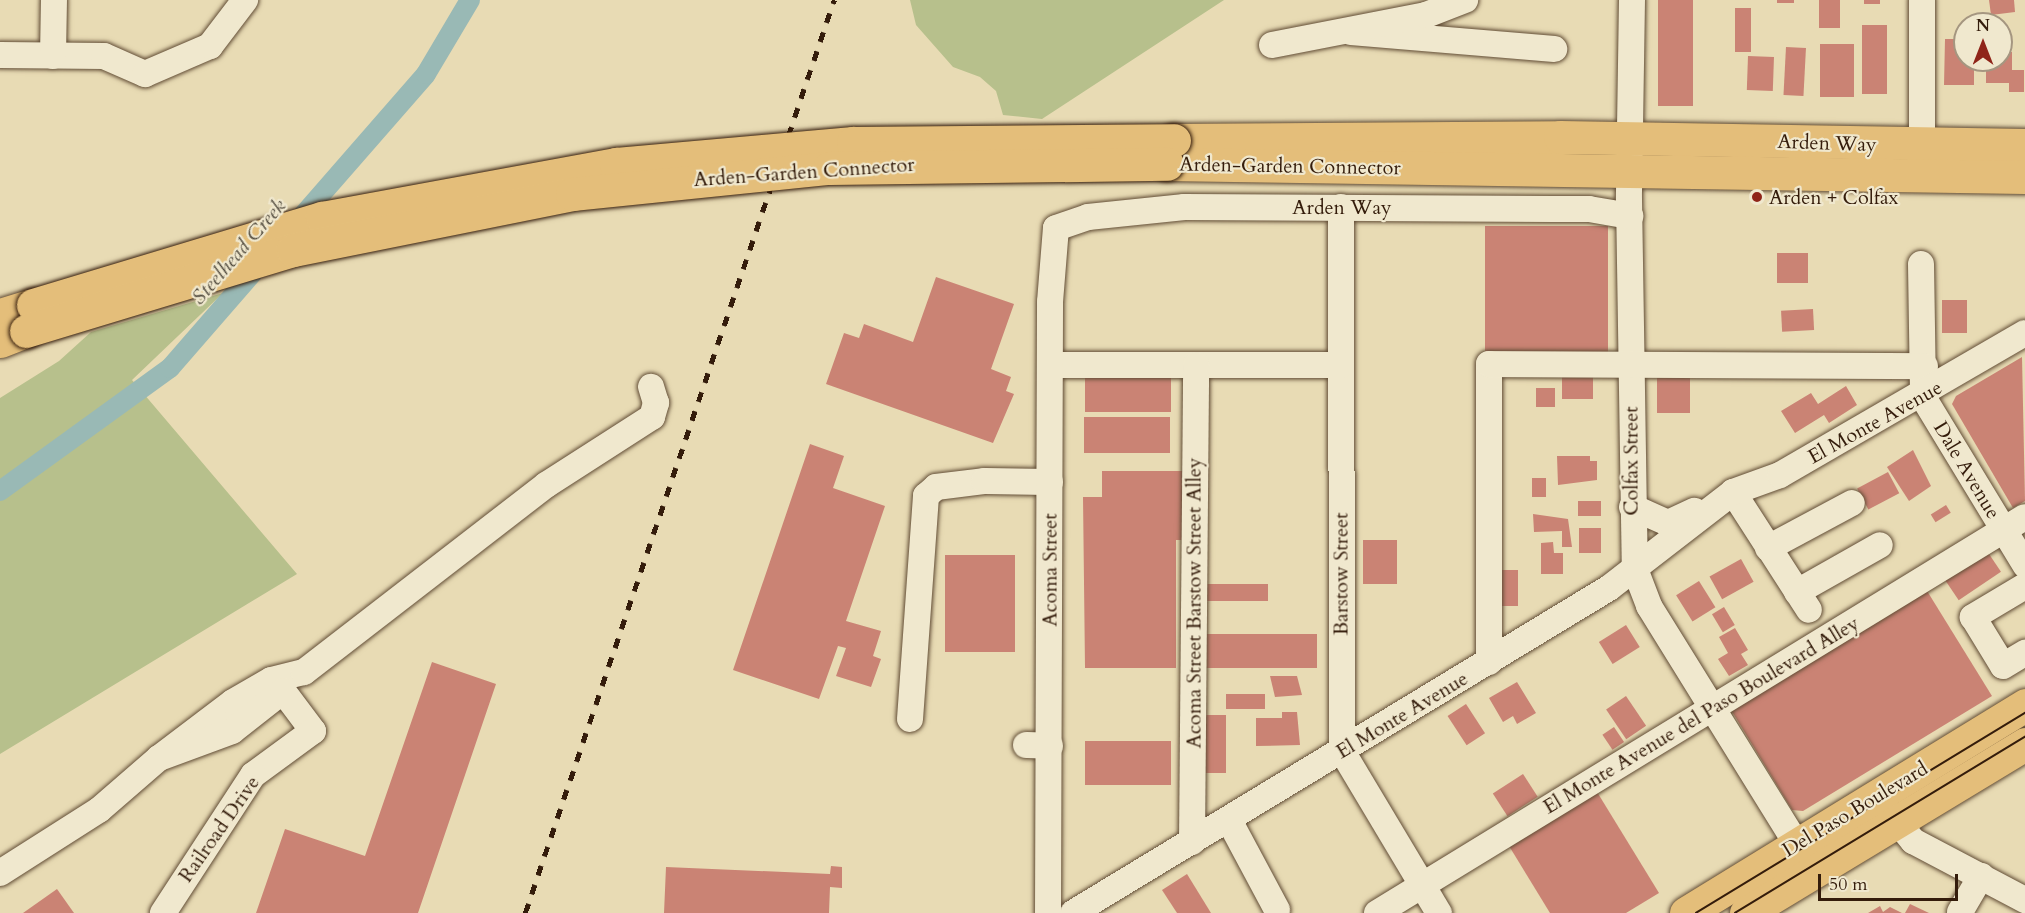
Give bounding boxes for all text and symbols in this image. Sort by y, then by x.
north arrow [1953,12,2013,72]
text: N [1976,15,1990,37]
street label: Arden Way [1777,129,1877,157]
street label: Arden-Garden Connector [693,152,915,192]
street label: Arden-Garden Connector [1179,152,1401,180]
place label: Arden + Colfax [1769,185,1898,209]
marker: Arden + Colfax [1750,190,1764,204]
water label: Steelhead Creek [186,194,292,310]
street label: Arden Way [1292,195,1392,219]
street label: El Monte Avenue [1804,375,1946,469]
street label: Colfax Street [1619,406,1643,516]
street label: Dale Avenue [1929,417,2005,523]
street label: Acoma Street Barstow Street Alley [1182,458,1206,748]
street label: Acoma Street [1038,513,1062,627]
street label: Barstow Street [1329,513,1353,635]
street label: El Monte Avenue del Paso Boulevard Alley [1539,611,1863,819]
street label: El Monte Avenue [1332,666,1472,764]
street label: Del Paso Boulevard [1778,756,1932,862]
street label: Railroad Drive [174,771,264,887]
scale bar [1821,862,1960,900]
text: 50 m [1829,872,1868,897]

